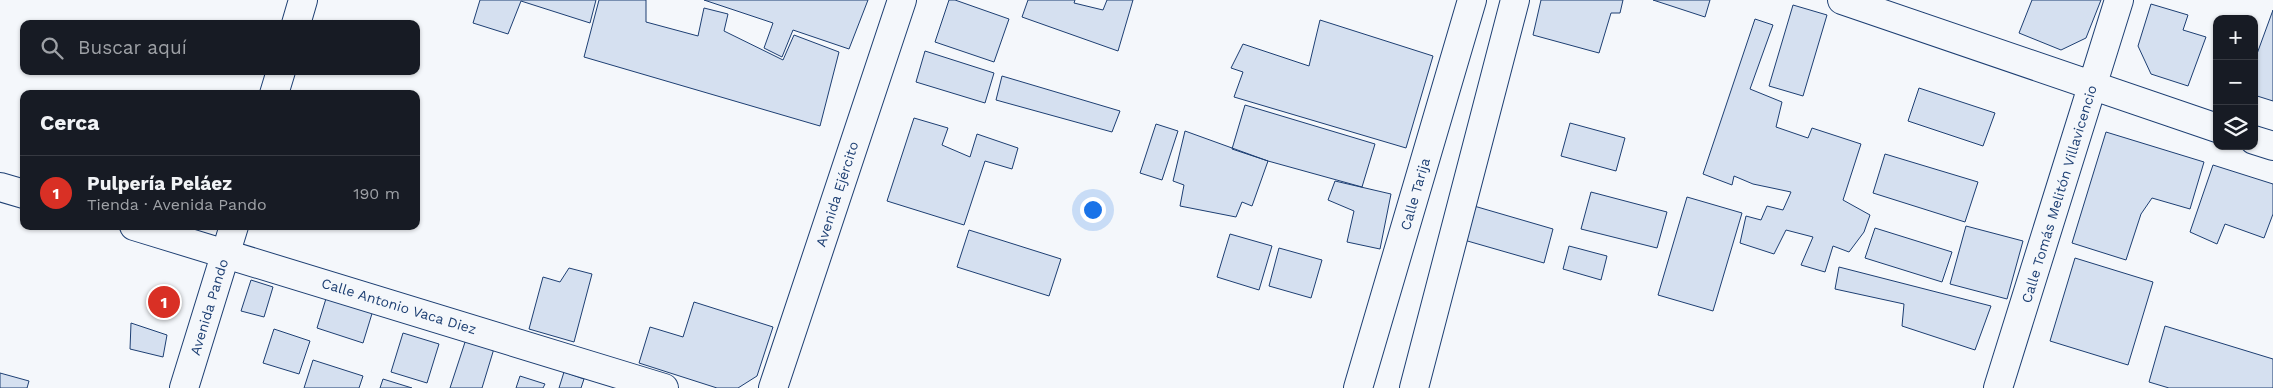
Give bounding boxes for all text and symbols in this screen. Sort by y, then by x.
map controls [2213,15,2258,150]
button: + [2213,15,2258,60]
search box [20,20,420,75]
icon: search [38,34,66,62]
text: Buscar aquí [78,36,187,59]
button: − [2213,60,2258,105]
street label: Calle Tomás Melitón Villavicencio [2018,83,2100,305]
button: layers [2213,105,2258,150]
text: Cerca [40,110,99,135]
street label: Avenida Ejército [812,139,862,249]
street label: Calle Tarija [1397,156,1433,232]
text: Pulpería Peláez [87,172,232,195]
text: 1 [53,184,59,203]
text: 190 m [353,184,400,203]
text: Tienda · Avenida Pando [87,195,267,214]
your location [1080,197,1106,223]
street label: Avenida Pando [187,257,231,357]
street label: Calle Antonio Vaca Diez [320,275,478,337]
pin: 1 [148,283,180,321]

